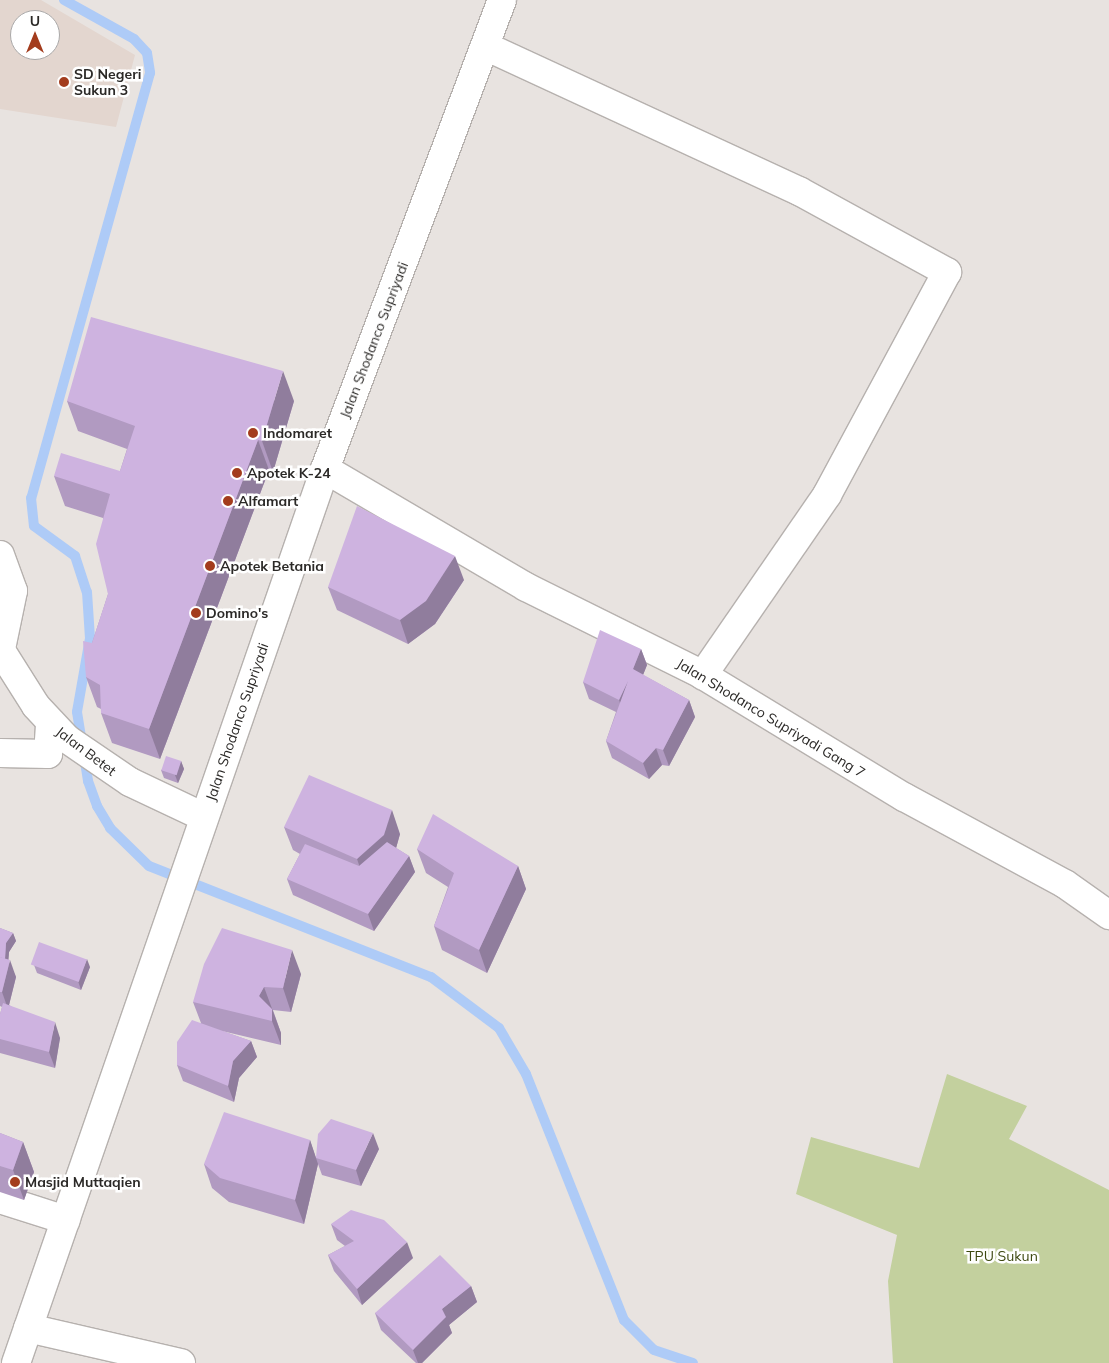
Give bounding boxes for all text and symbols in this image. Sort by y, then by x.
north arrow [10,10,60,60]
text: U [30,12,40,30]
place label: SD Negeri Sukun 3 [74,66,141,98]
marker: SD Negeri Sukun 3 [58,76,70,88]
street label: Jalan Shodanco Supriyadi [336,260,412,420]
place label: Indomaret [263,425,332,441]
marker: Indomaret [247,427,259,439]
place label: Apotek K-24 [247,465,331,481]
marker: Apotek K-24 [231,467,243,479]
place label: Alfamart [238,493,298,509]
marker: Alfamart [222,495,234,507]
place label: Apotek Betania [220,558,324,574]
marker: Apotek Betania [204,560,216,572]
place label: Domino's [206,605,268,621]
marker: Domino's [190,607,202,619]
street label: Jalan Shodanco Supriyadi [202,641,272,803]
street label: Jalan Shodanco Supriyadi Gang 7 [674,655,868,781]
street label: Jalan Betet [53,723,119,779]
place label: Masjid Muttaqien [25,1174,141,1190]
marker: Masjid Muttaqien [9,1176,21,1188]
park label: TPU Sukun [966,1248,1038,1264]

